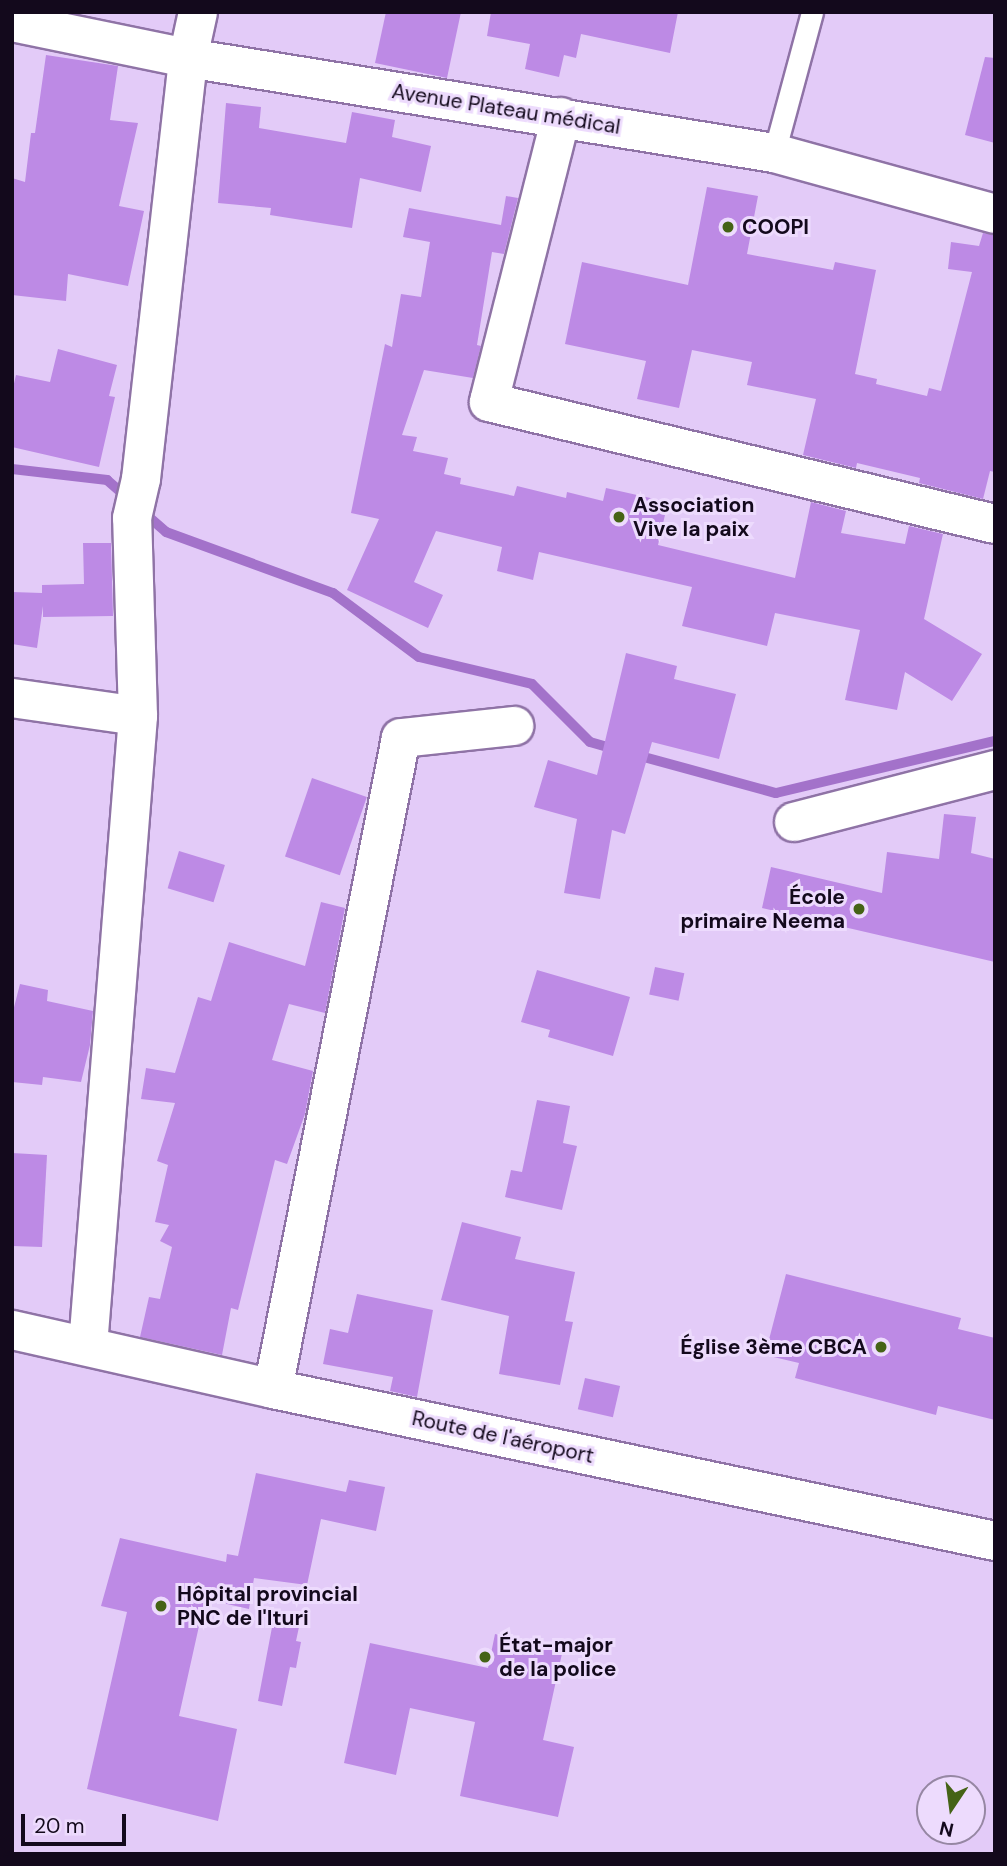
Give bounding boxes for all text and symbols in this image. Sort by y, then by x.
street label: Avenue Plateau médical [390,79,622,139]
place label: COOPI [742,214,809,240]
marker: COOPI [720,219,736,235]
place label: Association Vive la paix [633,492,754,542]
marker: Association Vive la paix [611,509,627,525]
place label: École primaire Neema [680,884,845,934]
marker: École primaire Neema [851,901,867,917]
place label: Église 3ème CBCA [680,1334,867,1360]
marker: Église 3ème CBCA [873,1339,889,1355]
street label: Route de l'aéroport [410,1405,596,1469]
place label: Hôpital provincial PNC de l'Ituri [177,1581,358,1631]
marker: Hôpital provincial PNC de l'Ituri [151,1596,171,1616]
place label: État-major de la police [499,1632,616,1682]
marker: État-major de la police [477,1649,493,1665]
north arrow [916,1775,986,1845]
scale bar [24,1800,130,1844]
text: 20 m [34,1812,85,1840]
text: N [937,1815,956,1843]

